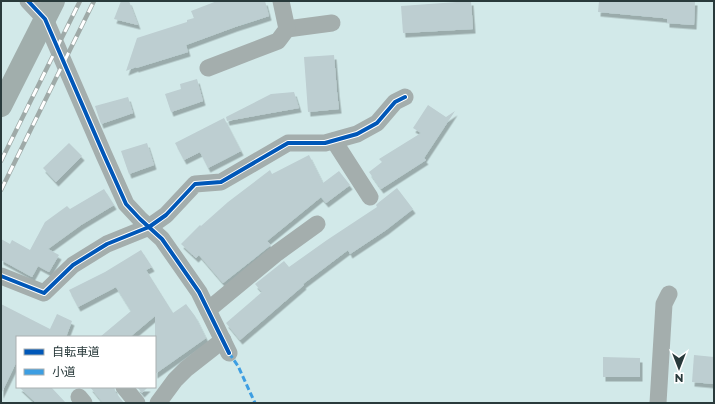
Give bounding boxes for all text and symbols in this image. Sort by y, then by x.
legend [16,336,156,388]
text: 自転車道 [52,344,100,359]
north arrow [659,348,699,388]
text: 小道 [52,364,76,379]
text: N [675,371,683,385]

